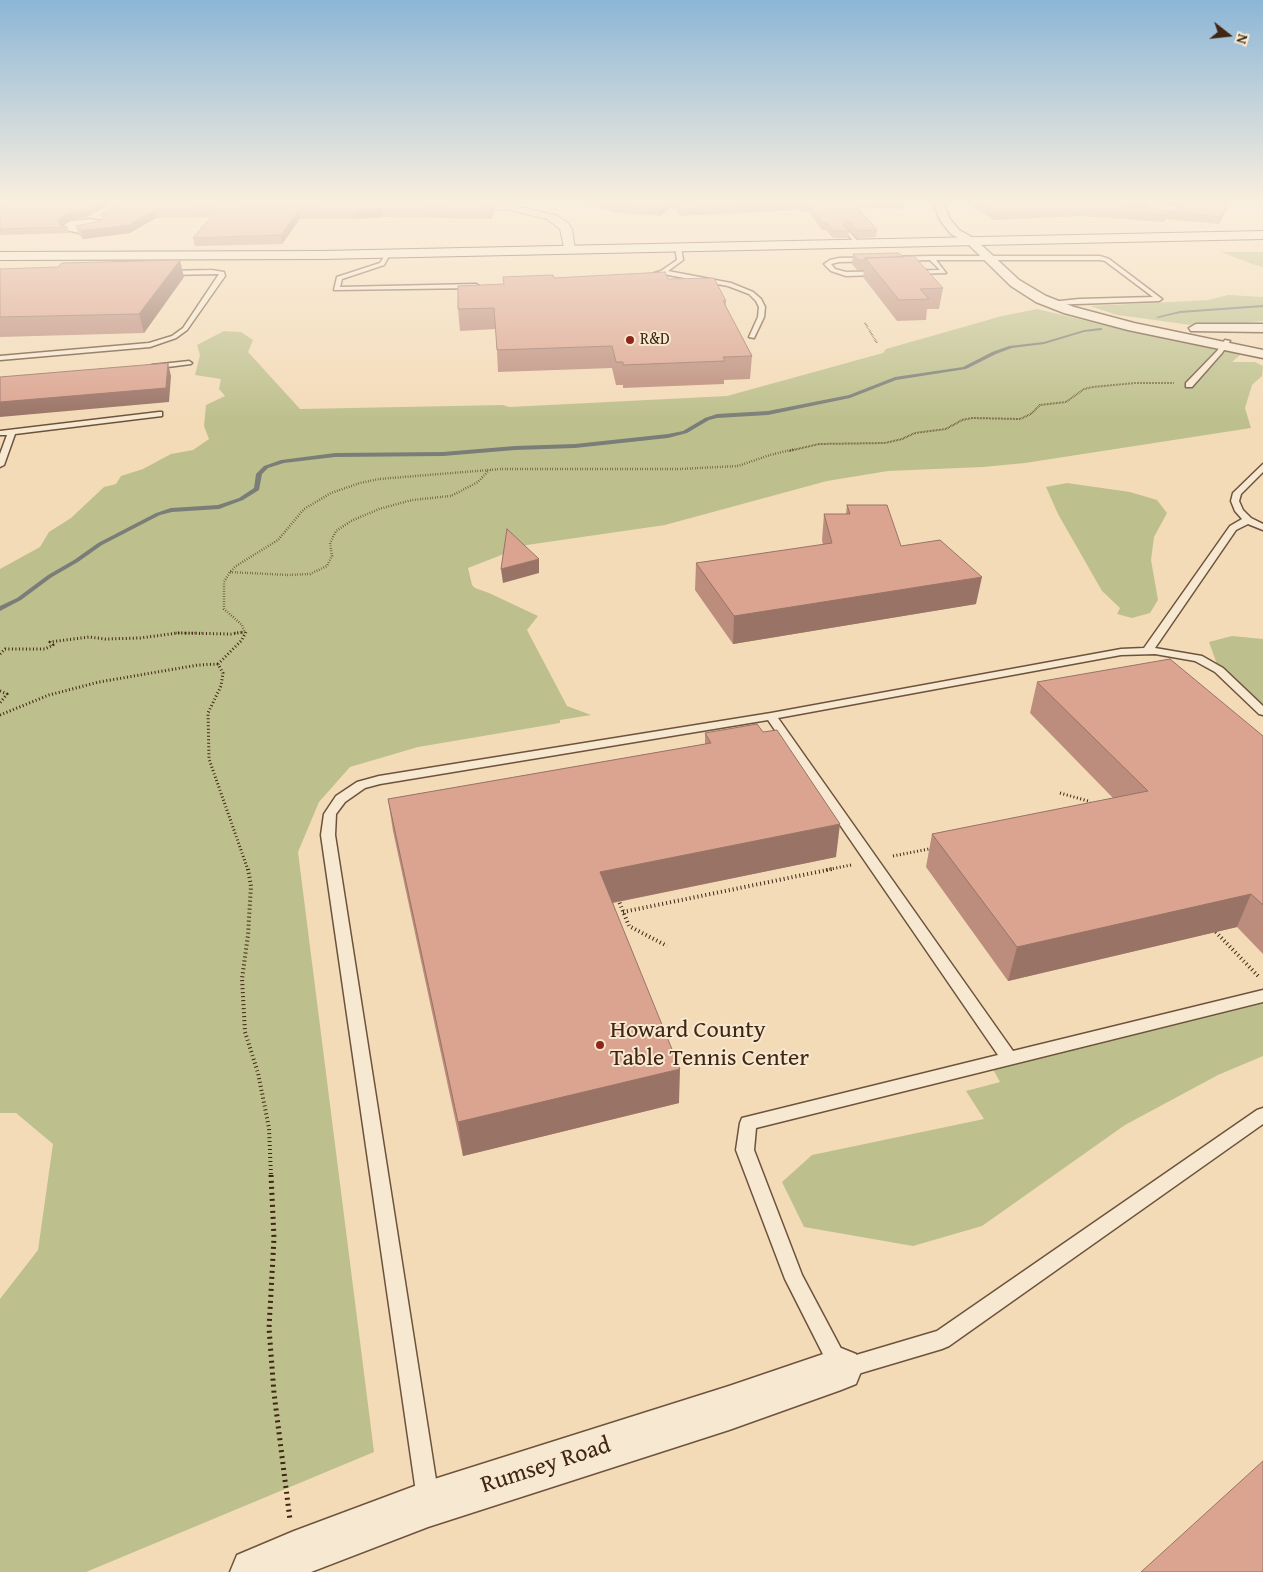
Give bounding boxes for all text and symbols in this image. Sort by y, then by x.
north arrow [1203,10,1253,60]
text: N [1232,32,1253,46]
place label: R&D [640,330,670,350]
marker: R&D [624,334,636,346]
place label: Howard County Table Tennis Center [610,1017,809,1073]
marker: Howard County Table Tennis Center [594,1039,606,1051]
street label: Rumsey Road [478,1432,614,1500]

